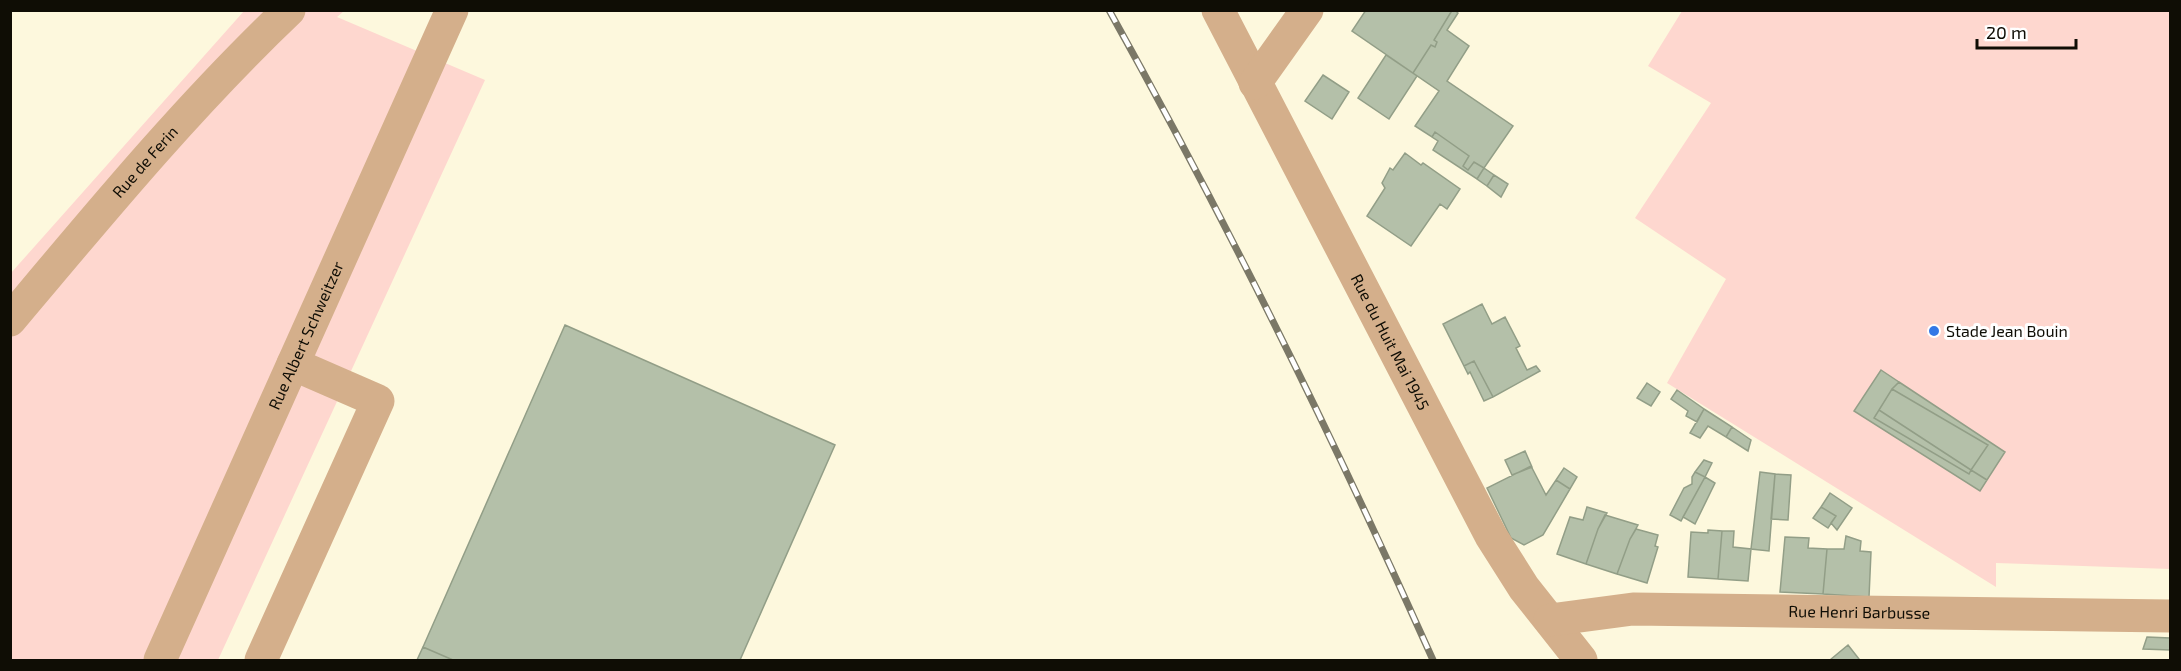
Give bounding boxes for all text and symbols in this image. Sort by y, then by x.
scale bar [1977,12,2076,50]
text: 20 m [1986,21,2027,43]
street label: Rue de Ferin [108,122,181,201]
street label: Rue Albert Schweitzer [264,257,347,412]
street label: Rue du Huit Mai 1945 [1348,270,1434,413]
place label: Stade Jean Bouin [1946,321,2068,340]
marker: Stade Jean Bouin [1927,324,1941,338]
street label: Rue Henri Barbusse [1788,601,1930,622]

